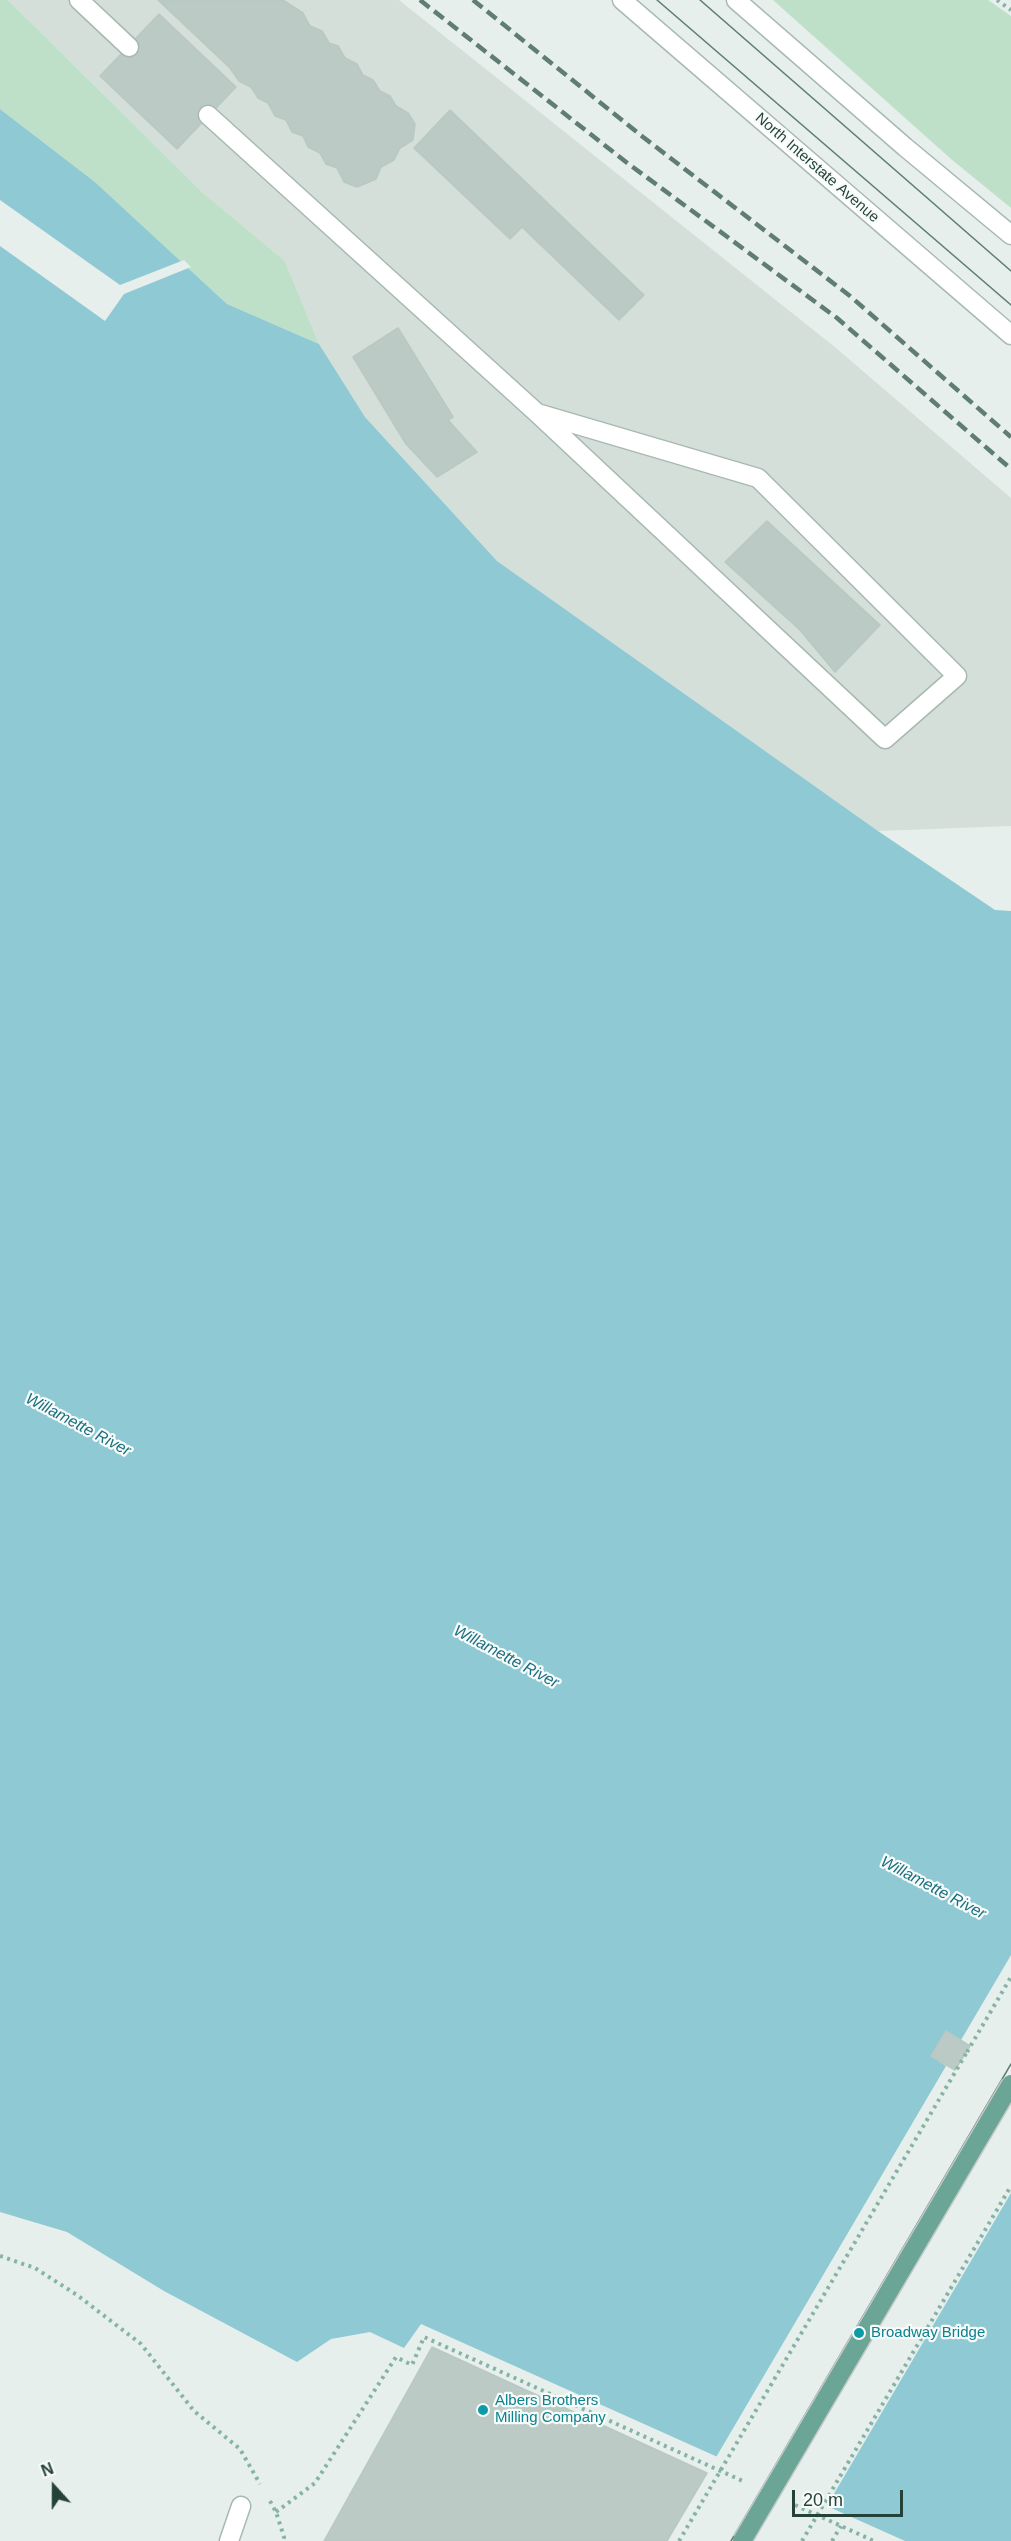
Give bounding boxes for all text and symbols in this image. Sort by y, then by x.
street label: North Interstate Avenue [751,109,883,227]
water label: Willamette River [22,1389,134,1461]
water label: Willamette River [450,1621,562,1693]
water label: Willamette River [877,1852,989,1924]
place label: Broadway Bridge [871,2324,985,2342]
marker: Broadway Bridge [852,2326,866,2340]
place label: Albers Brothers Milling Company [495,2392,606,2427]
marker: Albers Brothers Milling Company [476,2403,490,2417]
north arrow [24,2457,84,2517]
text: N [39,2460,56,2480]
scale bar [795,2478,906,2516]
text: 20 m [803,2490,843,2510]

